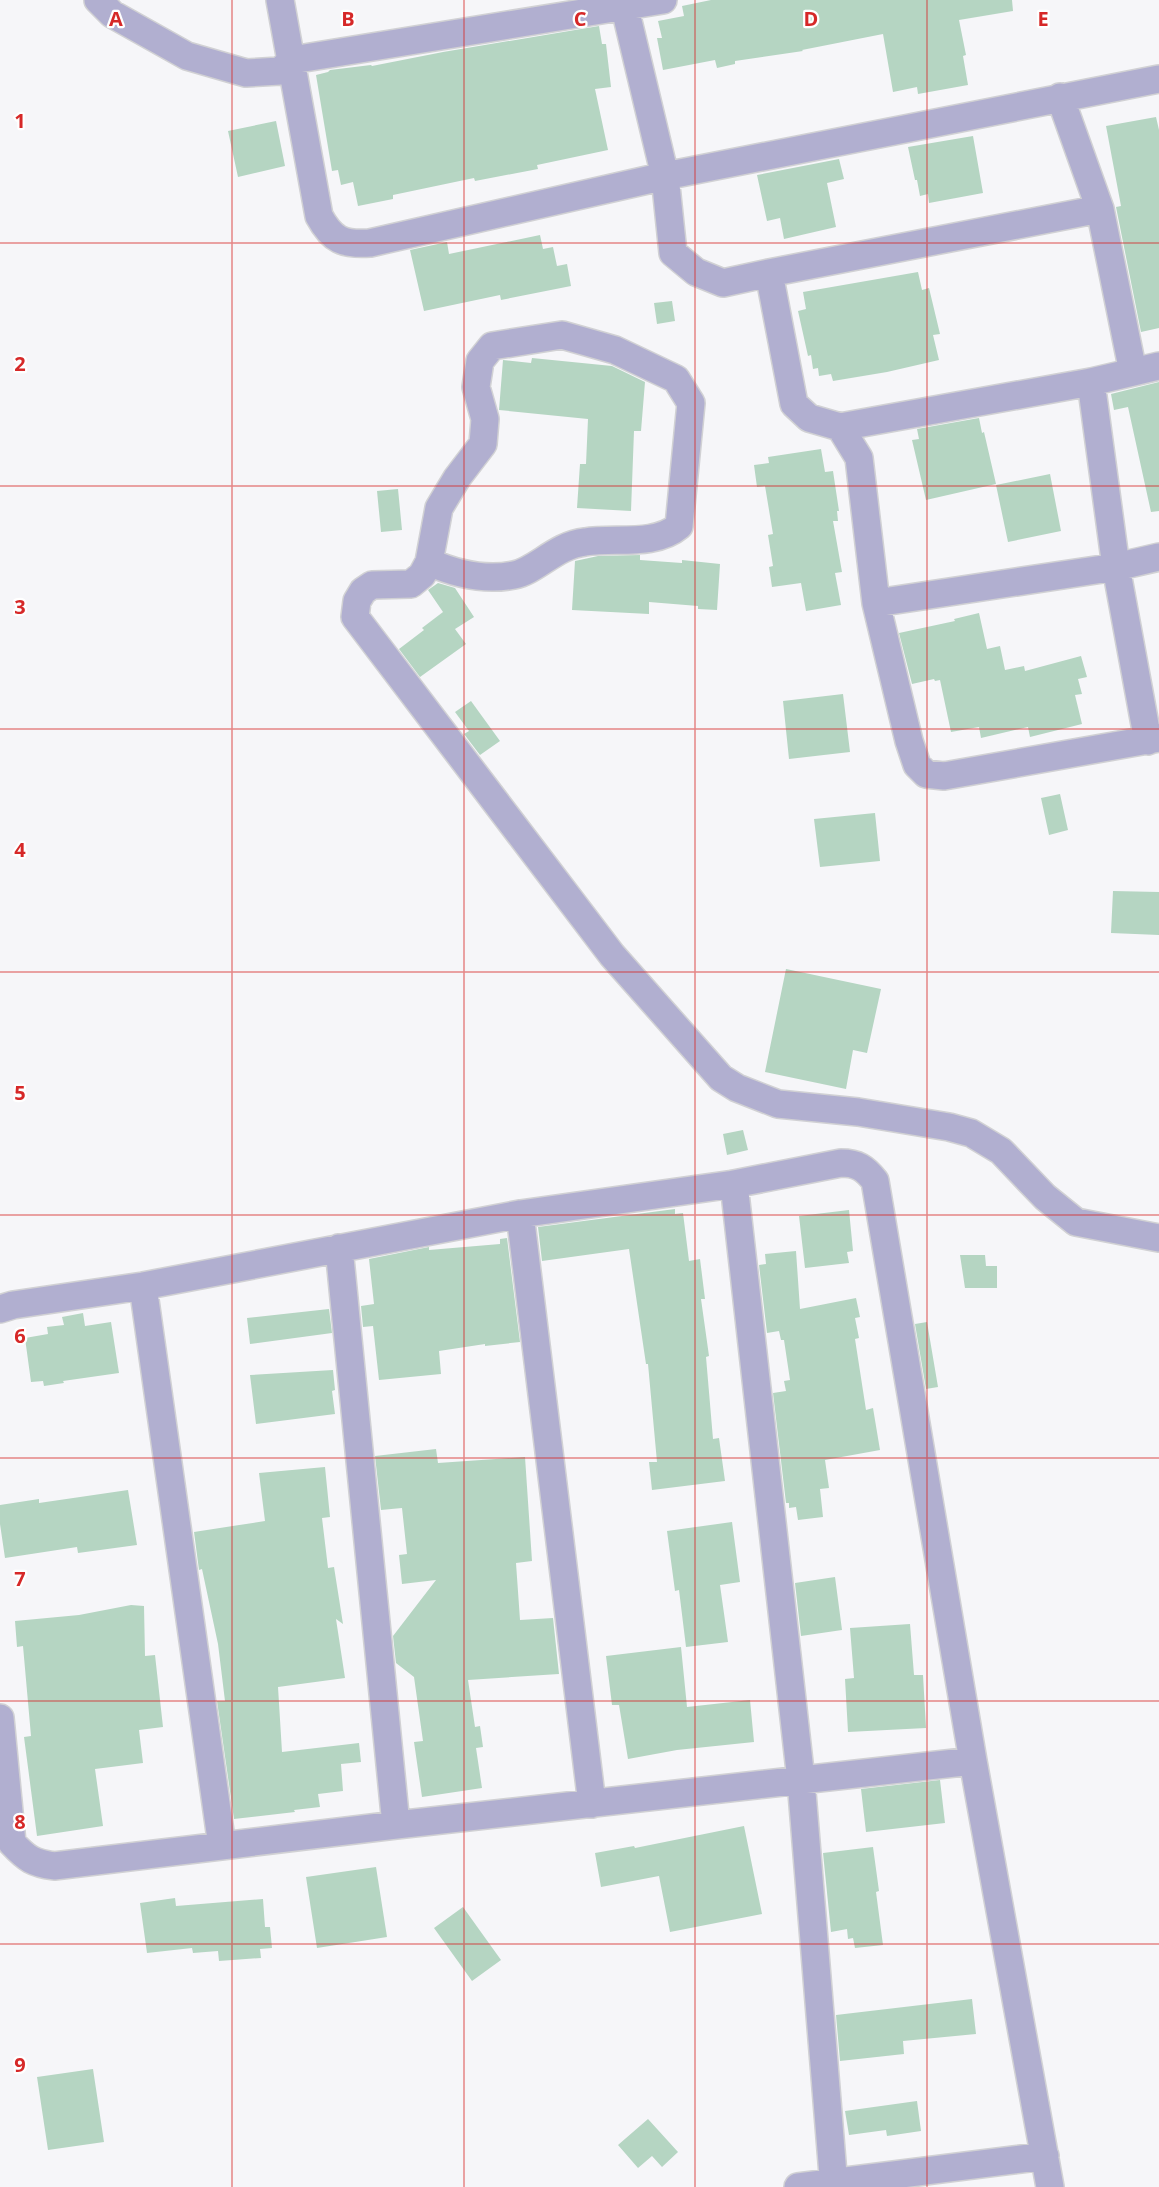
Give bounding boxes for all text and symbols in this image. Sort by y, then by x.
text: A [109,5,123,32]
text: B [341,5,355,32]
text: C [574,5,587,32]
text: D [804,5,818,32]
text: E [1037,5,1049,32]
text: 1 [14,107,26,134]
text: 2 [14,350,26,377]
text: 3 [14,593,26,620]
text: 4 [14,836,26,863]
text: 5 [14,1079,26,1106]
text: 6 [14,1322,26,1349]
text: 7 [14,1565,26,1592]
text: 8 [14,1808,26,1835]
text: 9 [14,2051,26,2078]

